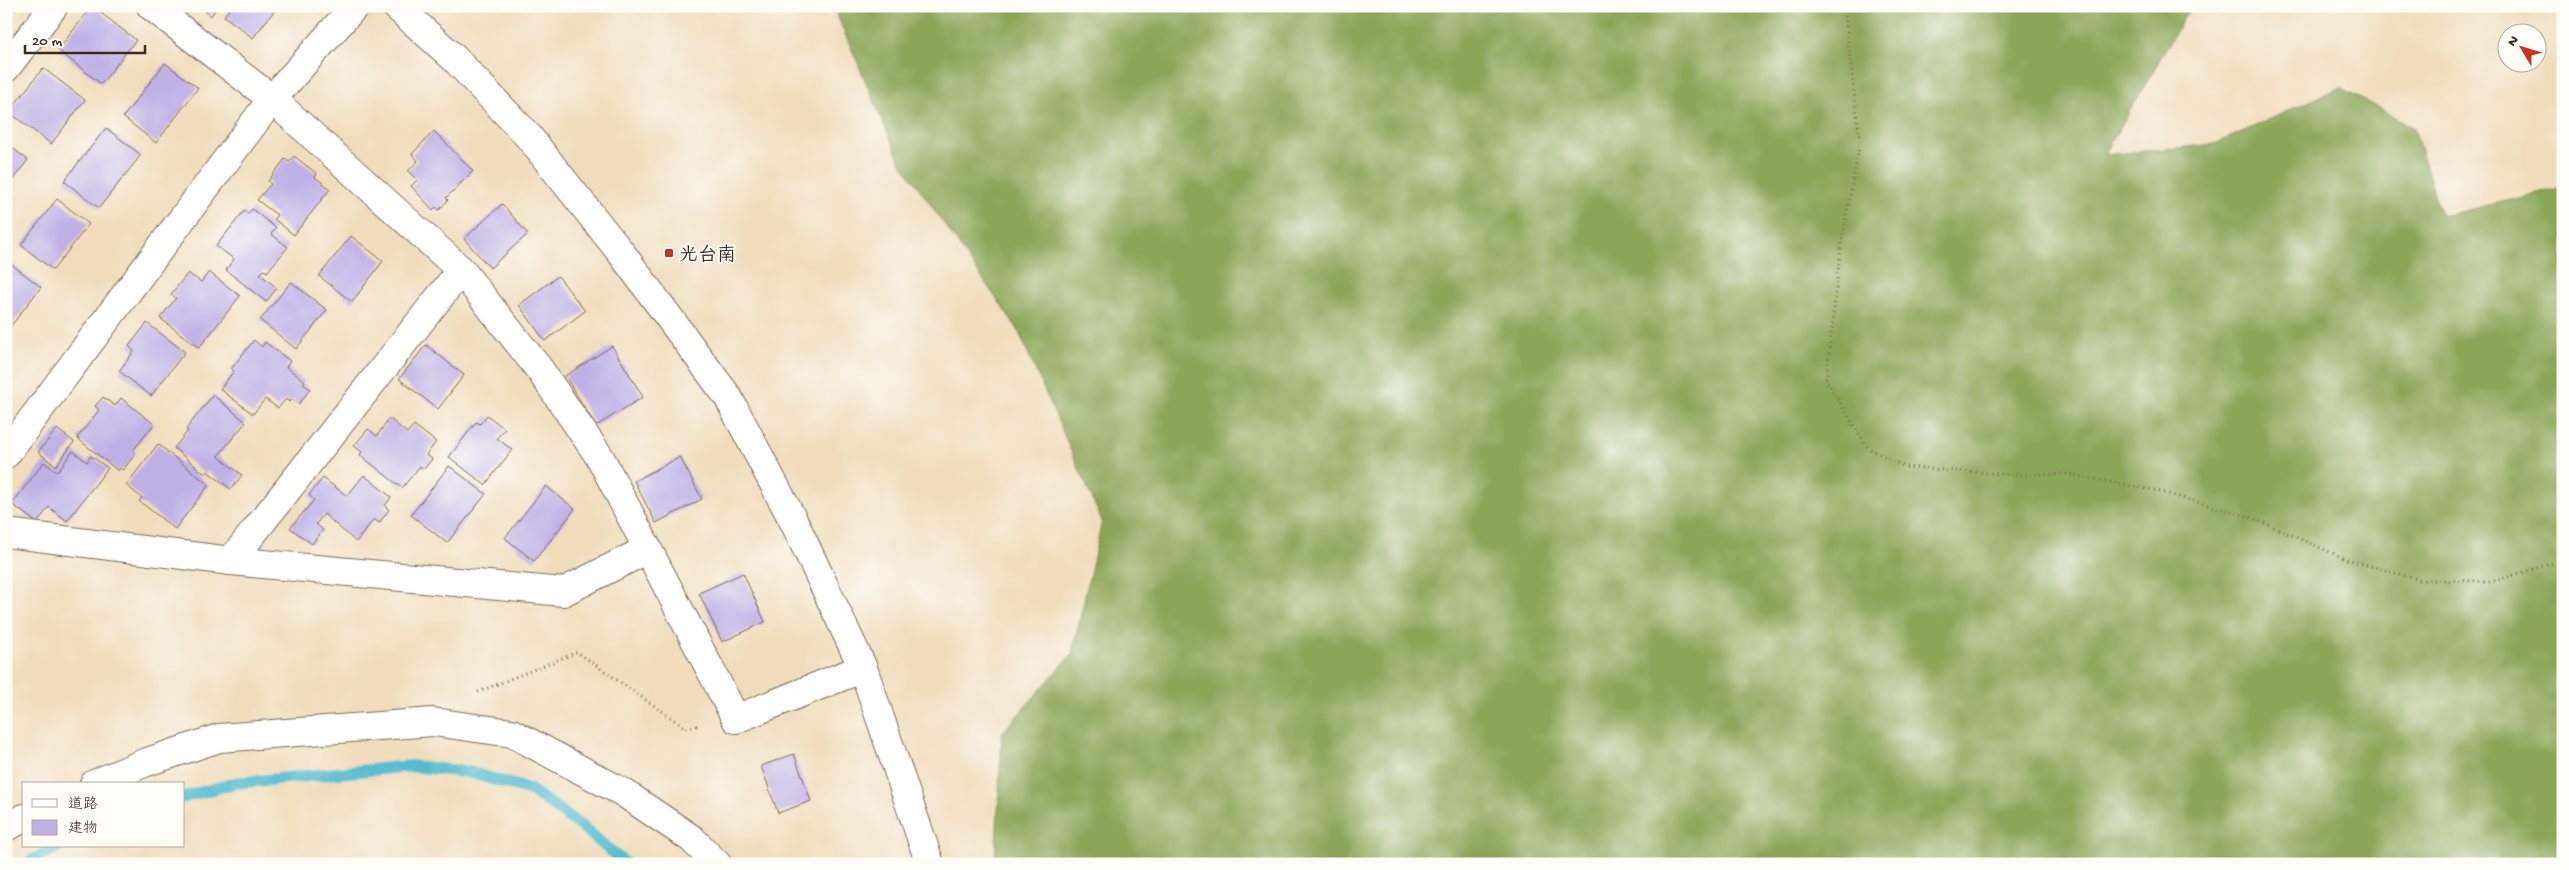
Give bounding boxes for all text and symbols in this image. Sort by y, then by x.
scale bar [25,22,145,54]
north arrow [2496,22,2546,72]
text: 20 m [32,33,62,51]
text: N [2504,33,2523,50]
place label: 光台南 [679,244,736,268]
marker: 光台南 [663,247,675,259]
legend [22,782,185,848]
text: 道路 [68,796,98,814]
text: 建物 [68,820,98,838]

